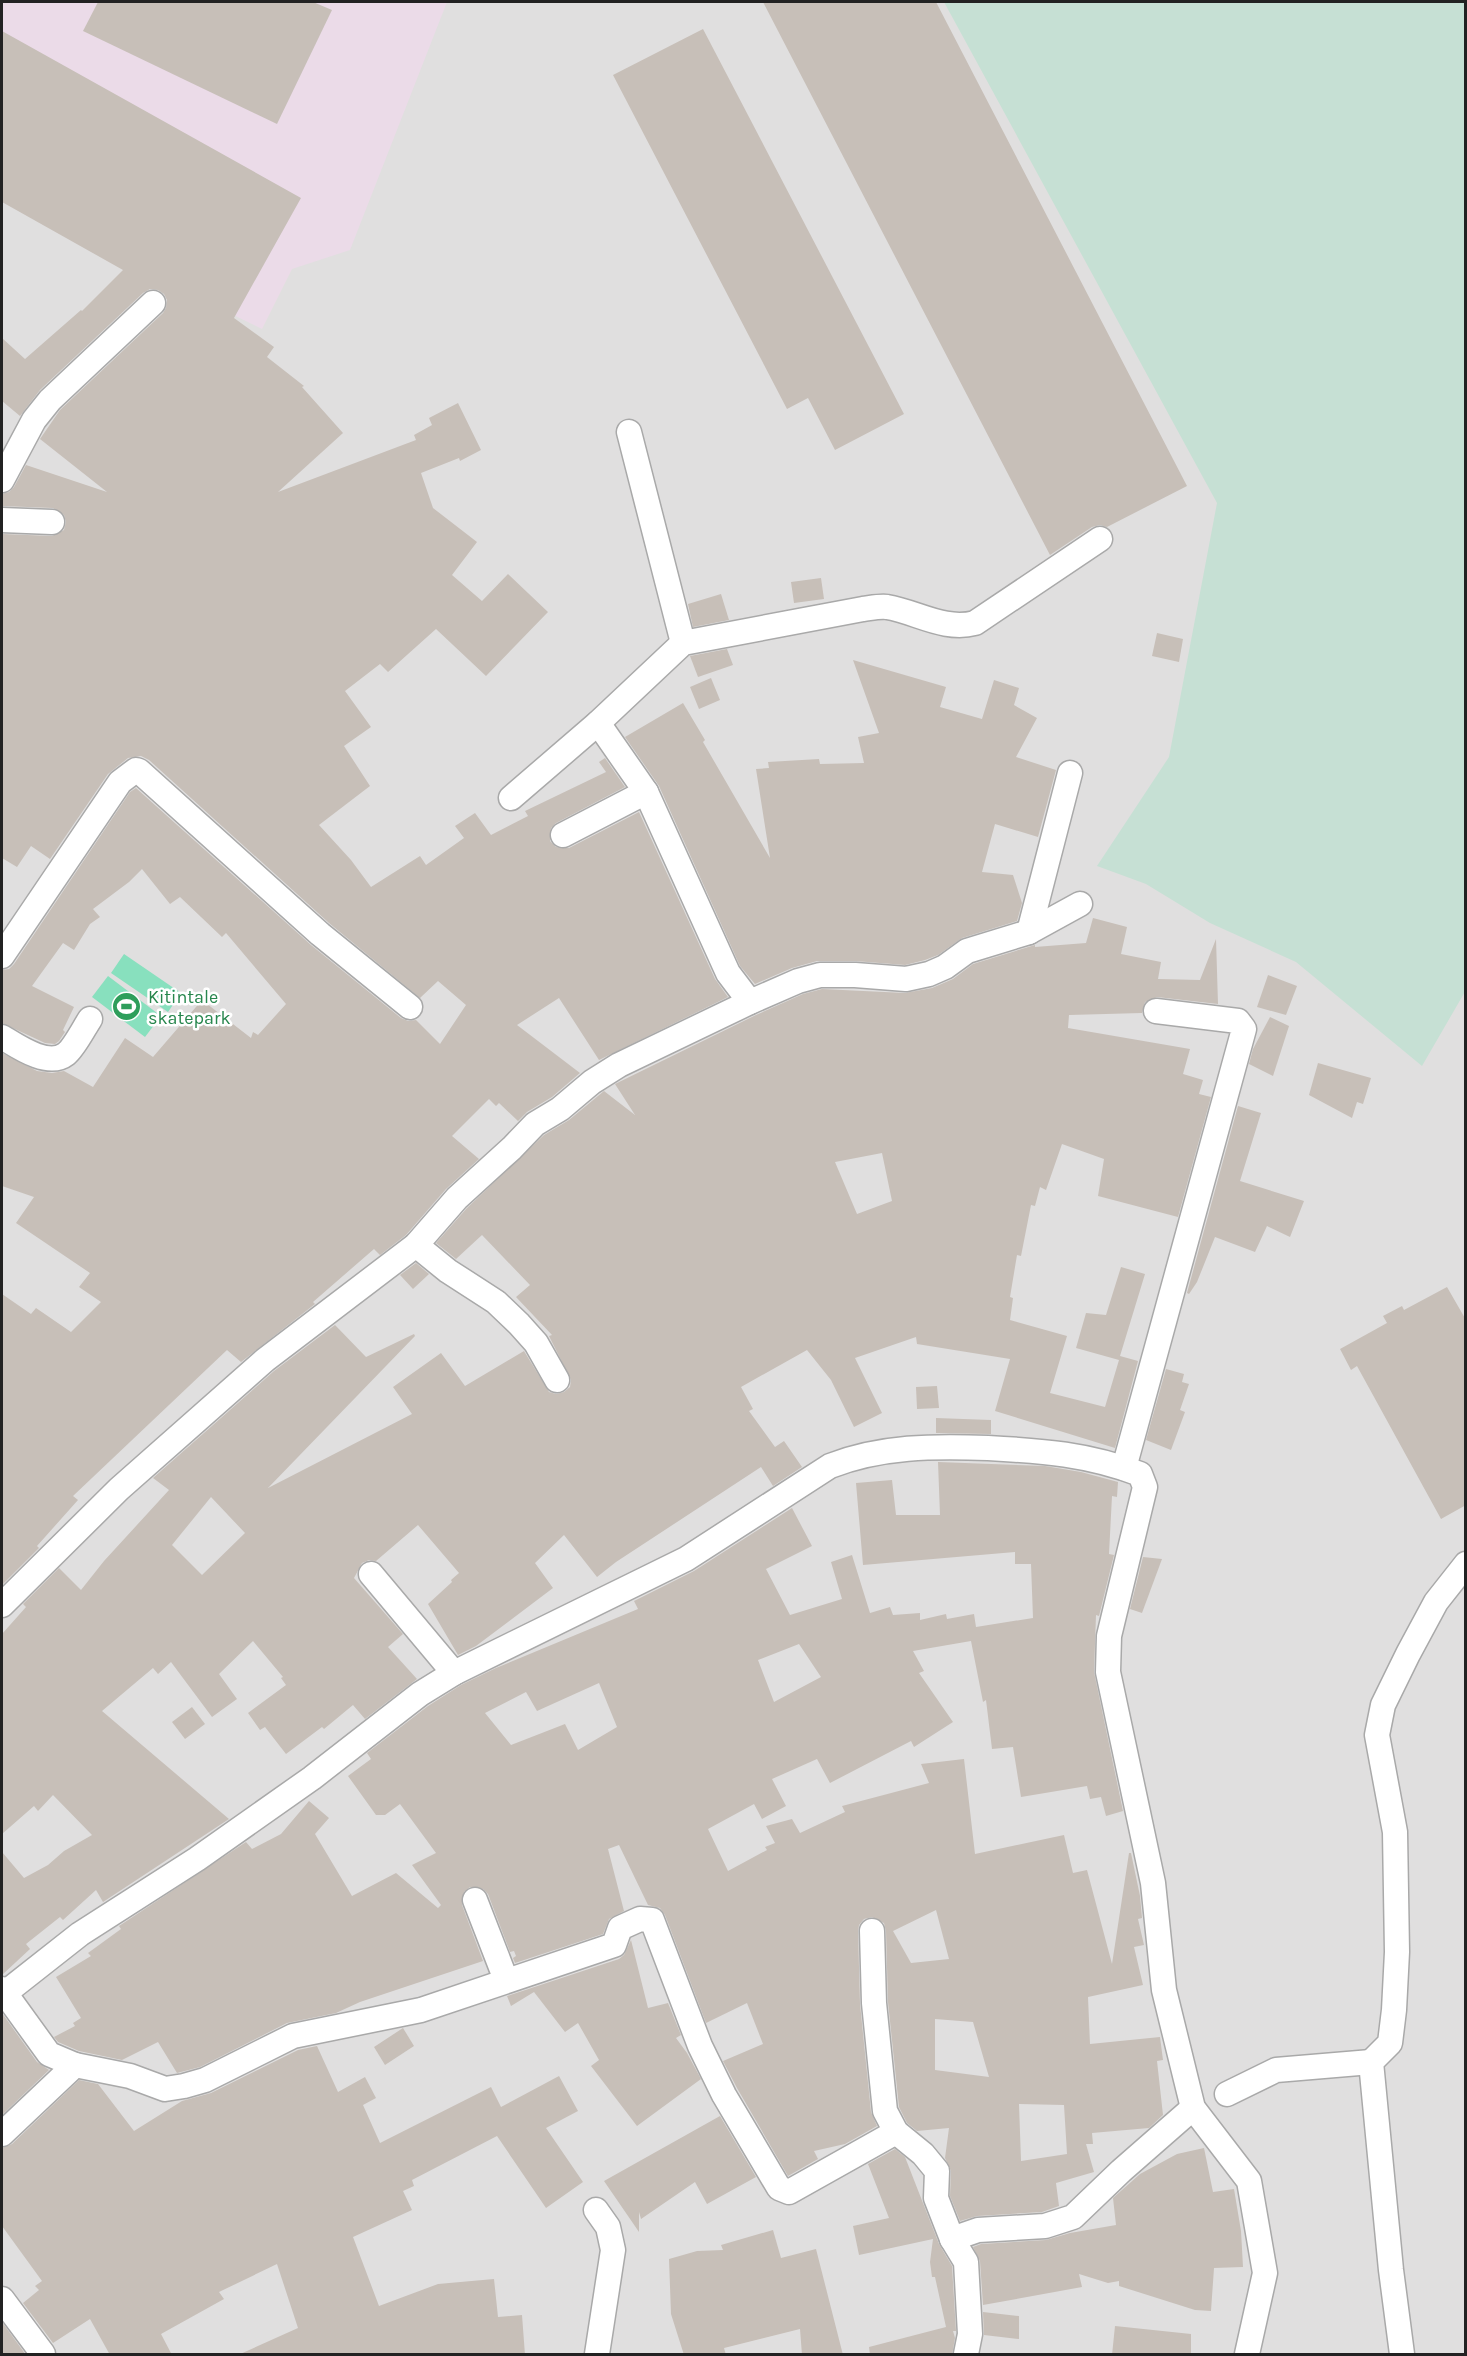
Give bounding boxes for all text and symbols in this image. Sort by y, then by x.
place label: Kitintale skatepark [148,986,231,1029]
sports icon: Kitintale skatepark [111,991,143,1023]

